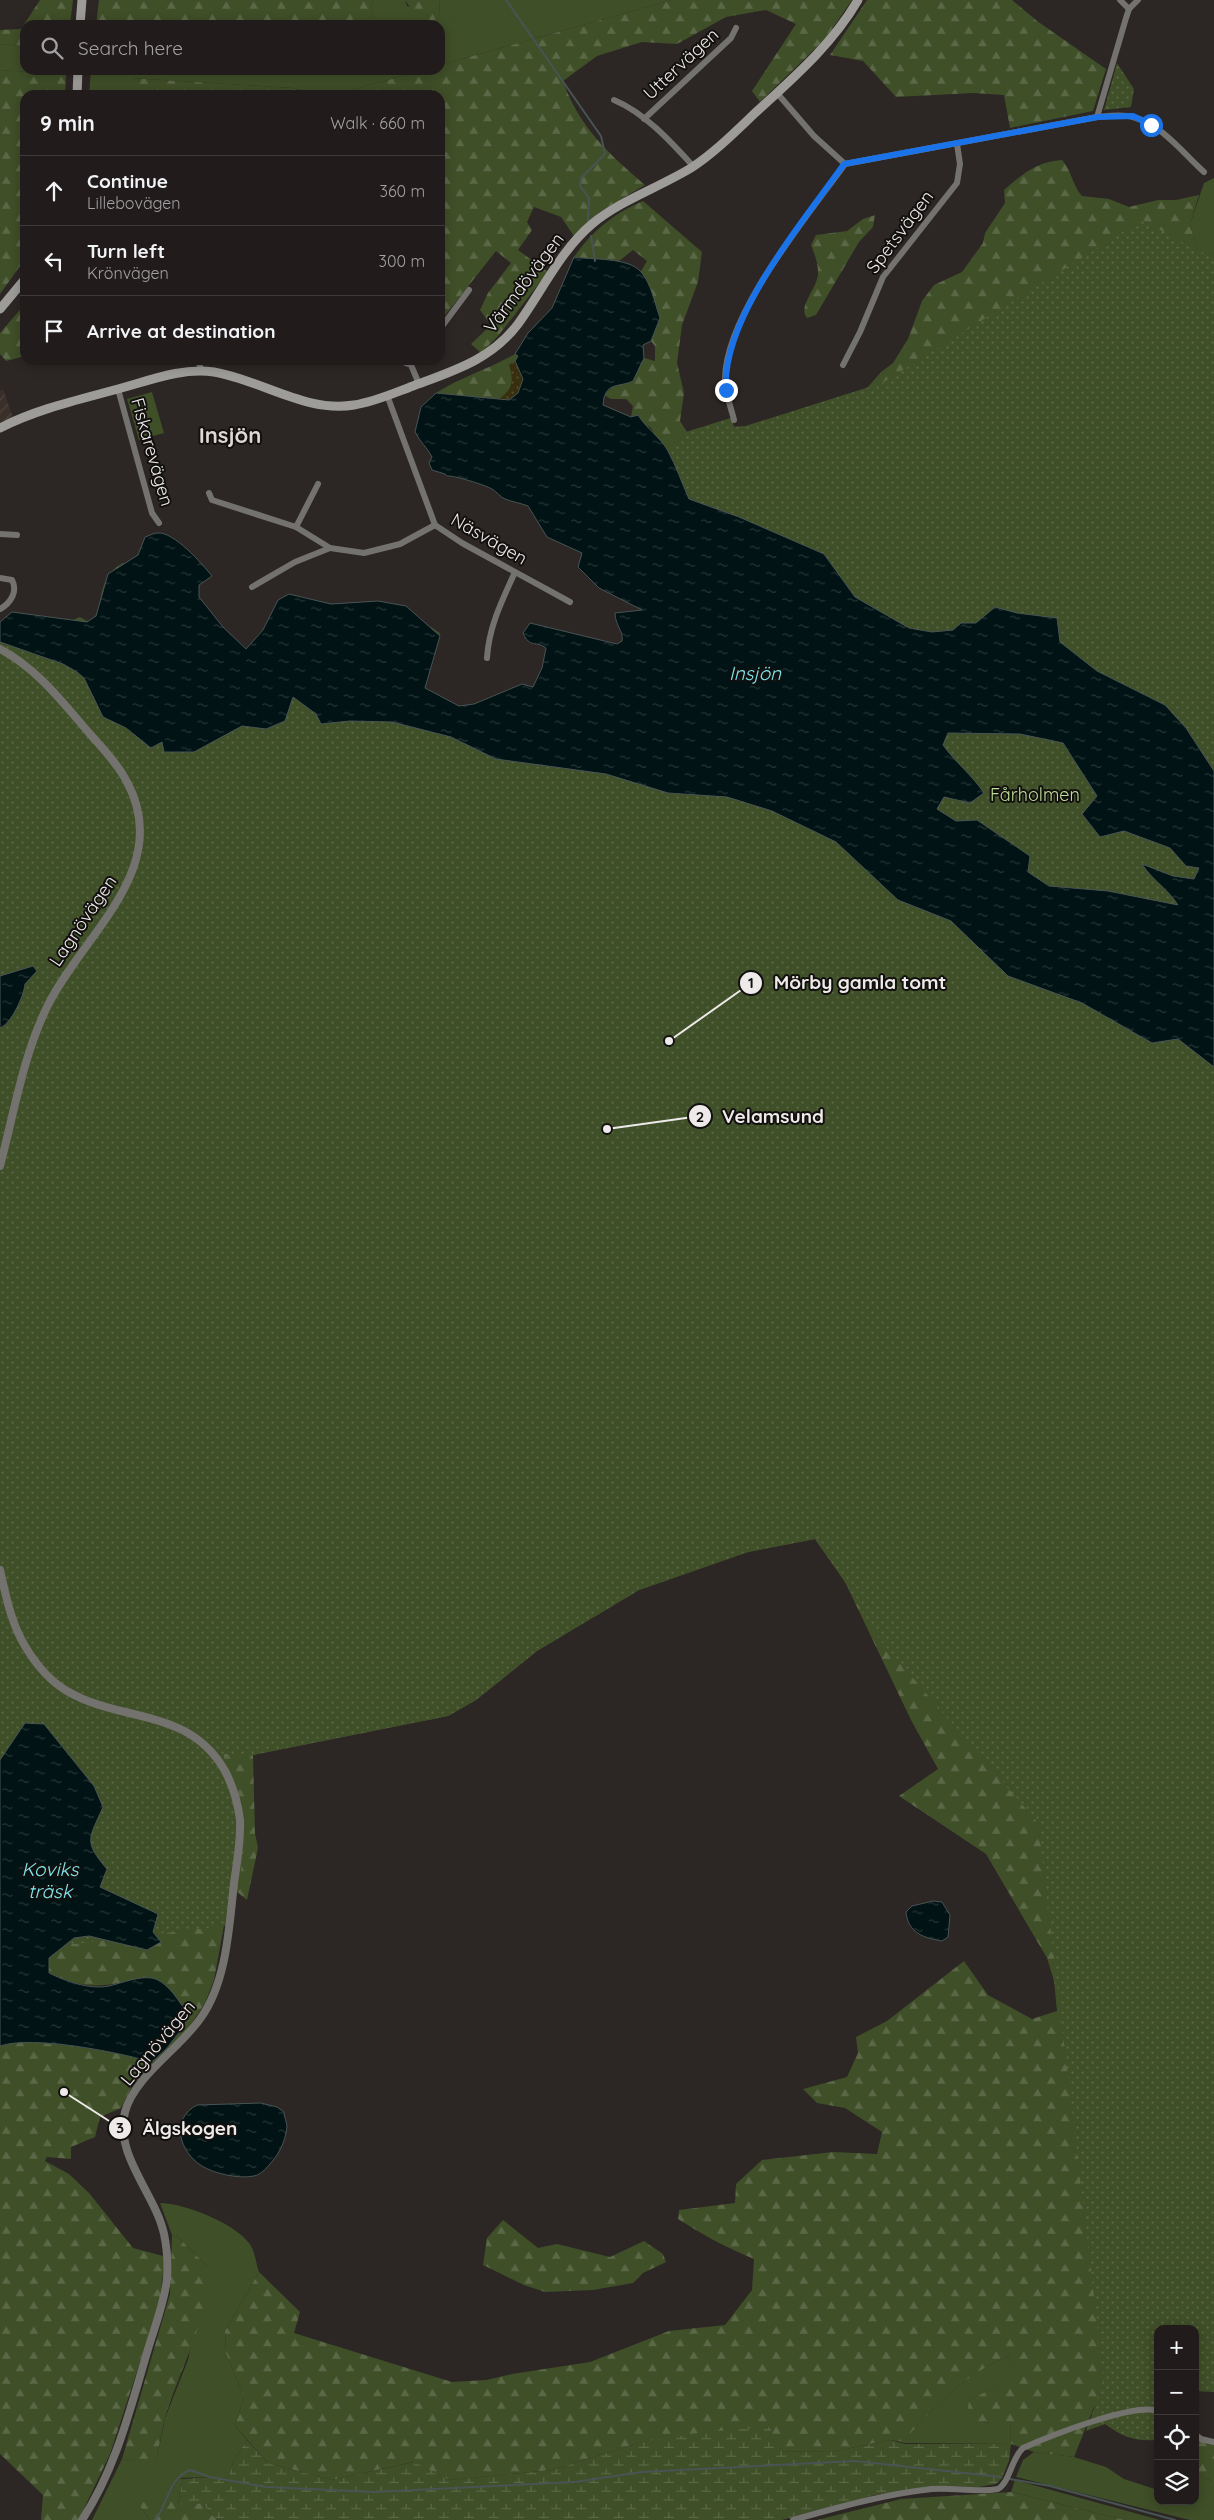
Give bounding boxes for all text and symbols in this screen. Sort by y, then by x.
search box [20,20,445,75]
street label: Uttervägen [638,23,723,104]
icon: search [38,34,66,62]
text: Search here [78,36,183,60]
text: 9 min [40,110,95,136]
text: Walk · 660 m [330,113,425,133]
route start [1140,114,1163,137]
text: Continue [87,169,168,193]
icon: ahead [40,177,68,205]
text: 360 m [380,181,425,201]
street label: Spetsvägen [861,186,938,278]
text: Lillebovägen [87,193,181,213]
street label: Värmdövägen [478,228,569,337]
text: Turn left [87,239,165,263]
icon: left [40,247,68,275]
text: 300 m [379,251,425,271]
text: Krönvägen [87,263,169,283]
icon: arrive [40,317,68,345]
text: Arrive at destination [87,319,276,343]
route end [715,379,738,402]
street label: Fiskarevägen [126,395,179,509]
district label: Insjön [199,421,261,449]
street label: Näsvägen [447,508,532,570]
water label: Insjön [729,661,782,685]
park label: Fårholmen [990,783,1080,806]
street label: Lagnövägen [44,871,121,971]
callout: Mörby gamla tomt [739,966,957,1000]
text: Mörby gamla tomt [774,970,946,994]
text: 1 [748,973,754,992]
callout: Velamsund [687,1099,834,1133]
text: Velamsund [722,1104,824,1128]
text: 2 [696,1107,704,1126]
water label: Koviks träsk [22,1857,80,1903]
street label: Lagnövägen [115,1995,200,2090]
callout: Älgskogen [108,2111,248,2145]
text: Älgskogen [143,2116,237,2140]
text: 3 [116,2118,124,2137]
map controls [1154,2325,1199,2505]
button: + [1154,2325,1199,2370]
button: − [1154,2370,1199,2415]
button: locate [1154,2415,1199,2460]
button: layers [1154,2460,1199,2505]

